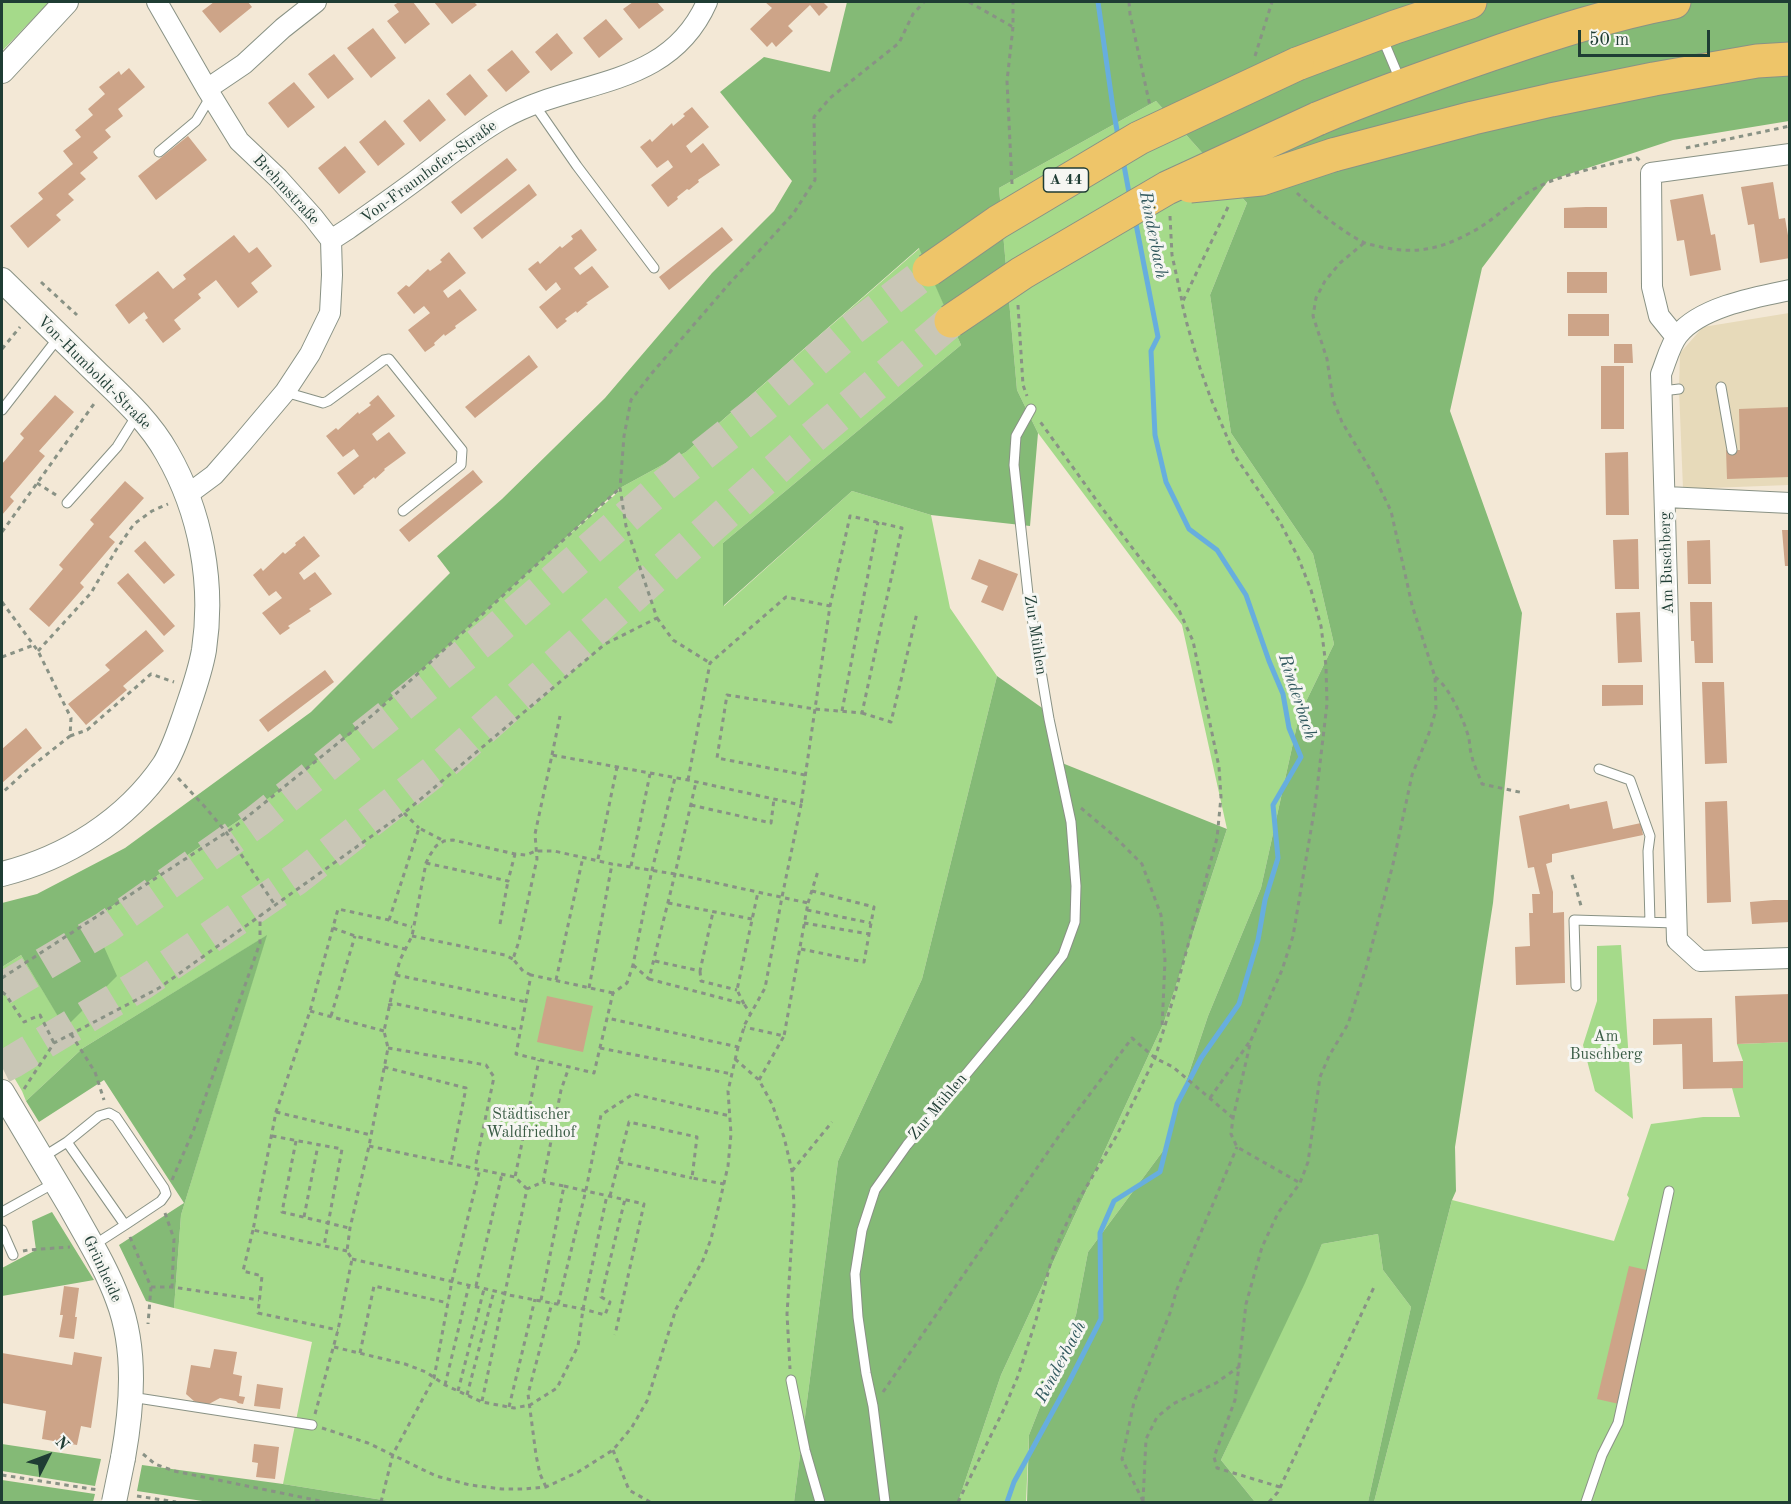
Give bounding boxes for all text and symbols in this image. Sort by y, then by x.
scale bar [1581,18,1713,56]
text: 50 m [1589,31,1629,49]
street label: Von-Fraunhofer-Straße [357,116,501,228]
street label: Brehmstraße [249,151,323,229]
road number: A 44 [1044,168,1088,192]
water label: Rinderbach [1134,189,1172,281]
street label: Von-Humboldt-Straße [33,312,155,434]
street label: Am Buschberg [1656,512,1678,614]
street label: Zur Mühlen [1019,594,1051,676]
water label: Rinderbach [1273,651,1321,743]
park label: Am Buschberg [1570,1027,1642,1065]
street label: Zur Mühlen [905,1070,971,1144]
park label: Städtischer Waldfriedhof [486,1105,576,1143]
street label: Grünheide [78,1233,126,1305]
water label: Rinderbach [1031,1318,1091,1406]
north arrow [18,1426,78,1486]
text: N [51,1434,71,1454]

